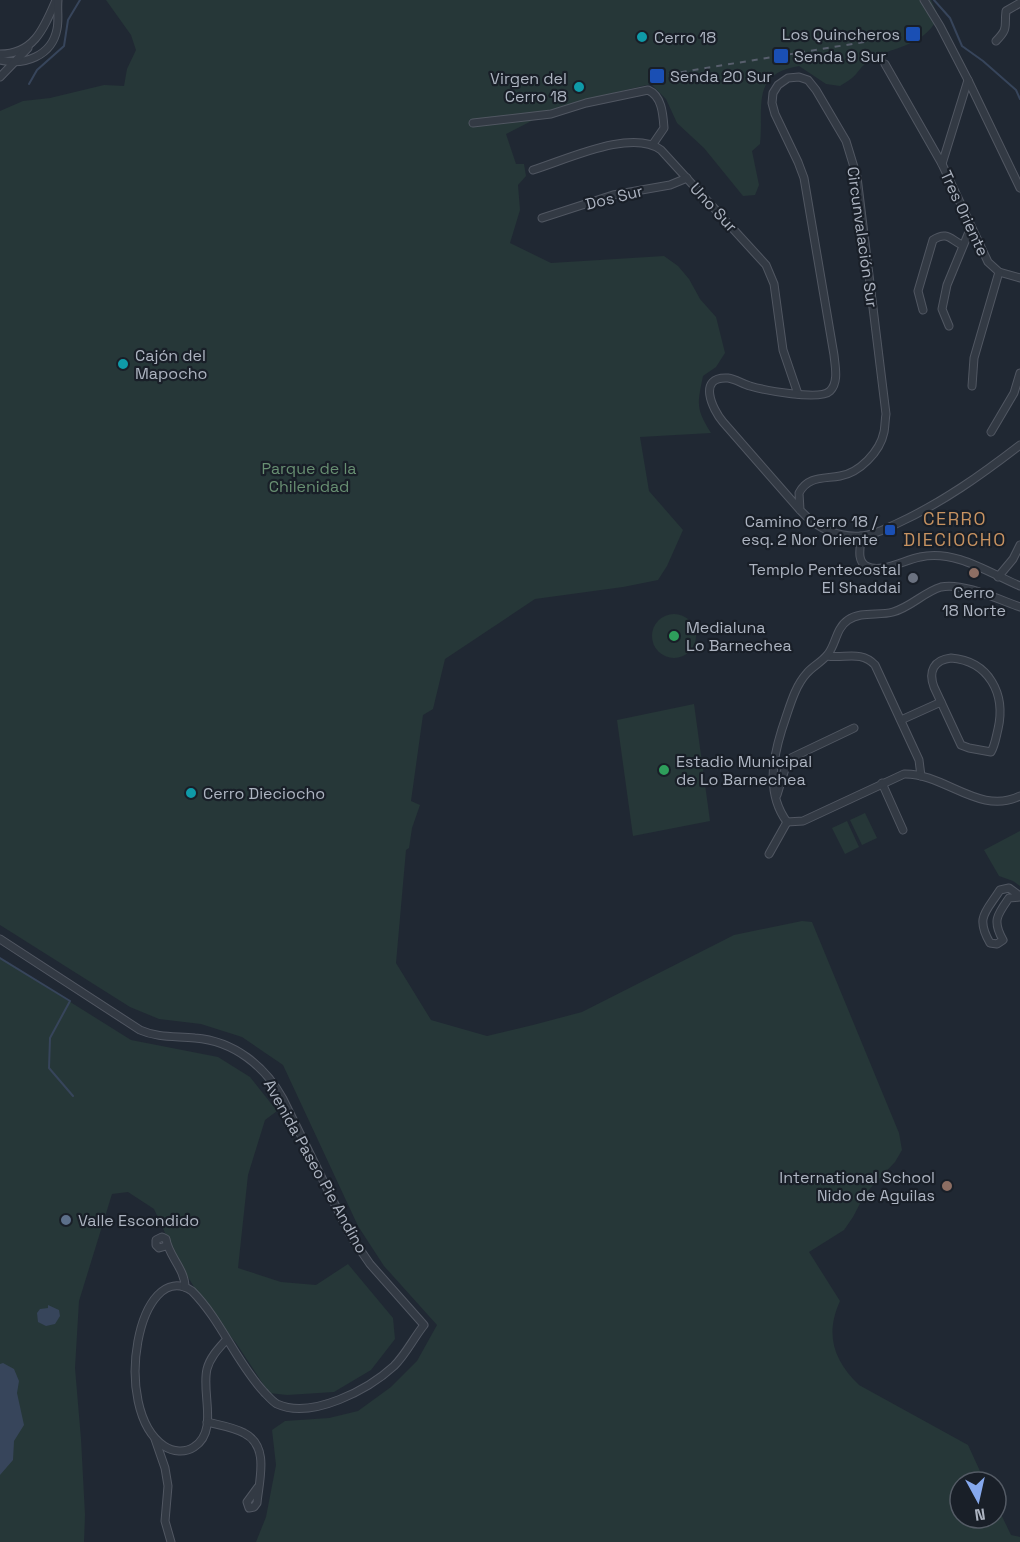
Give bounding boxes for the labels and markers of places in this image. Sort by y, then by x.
place label: Los Quincheros [782,24,900,45]
marker: Los Quincheros [904,25,922,43]
place label: Cerro 18 [654,27,716,48]
marker: Cerro 18 [635,30,649,44]
place label: Senda 9 Sur [794,46,886,67]
marker: Senda 9 Sur [772,47,790,65]
place label: Senda 20 Sur [670,66,772,87]
marker: Senda 20 Sur [648,67,666,85]
place label: Virgen del Cerro 18 [490,68,567,107]
marker: Virgen del Cerro 18 [572,80,586,94]
place label: Cajón del Mapocho [135,345,208,384]
marker: Cajón del Mapocho [116,357,130,371]
place label: Camino Cerro 18 / esq. 2 Nor Oriente [741,511,878,550]
marker: Camino Cerro 18 / esq. 2 Nor Oriente [883,523,897,537]
place label: Templo Pentecostal El Shaddai [749,559,901,598]
marker: Cerro 18 Norte [967,566,981,580]
marker: Templo Pentecostal El Shaddai [906,571,920,585]
place label: Cerro 18 Norte [942,582,1006,621]
place label: Medialuna Lo Barnechea [686,617,792,656]
marker: Medialuna Lo Barnechea [667,629,681,643]
place label: Estadio Municipal de Lo Barnechea [676,751,812,790]
marker: Estadio Municipal de Lo Barnechea [657,763,671,777]
place label: Cerro Dieciocho [203,783,325,804]
marker: Cerro Dieciocho [184,786,198,800]
place label: International School Nido de Aguilas [779,1167,935,1206]
marker: International School Nido de Aguilas [940,1179,954,1193]
place label: Valle Escondido [78,1210,199,1231]
marker: Valle Escondido [59,1213,73,1227]

